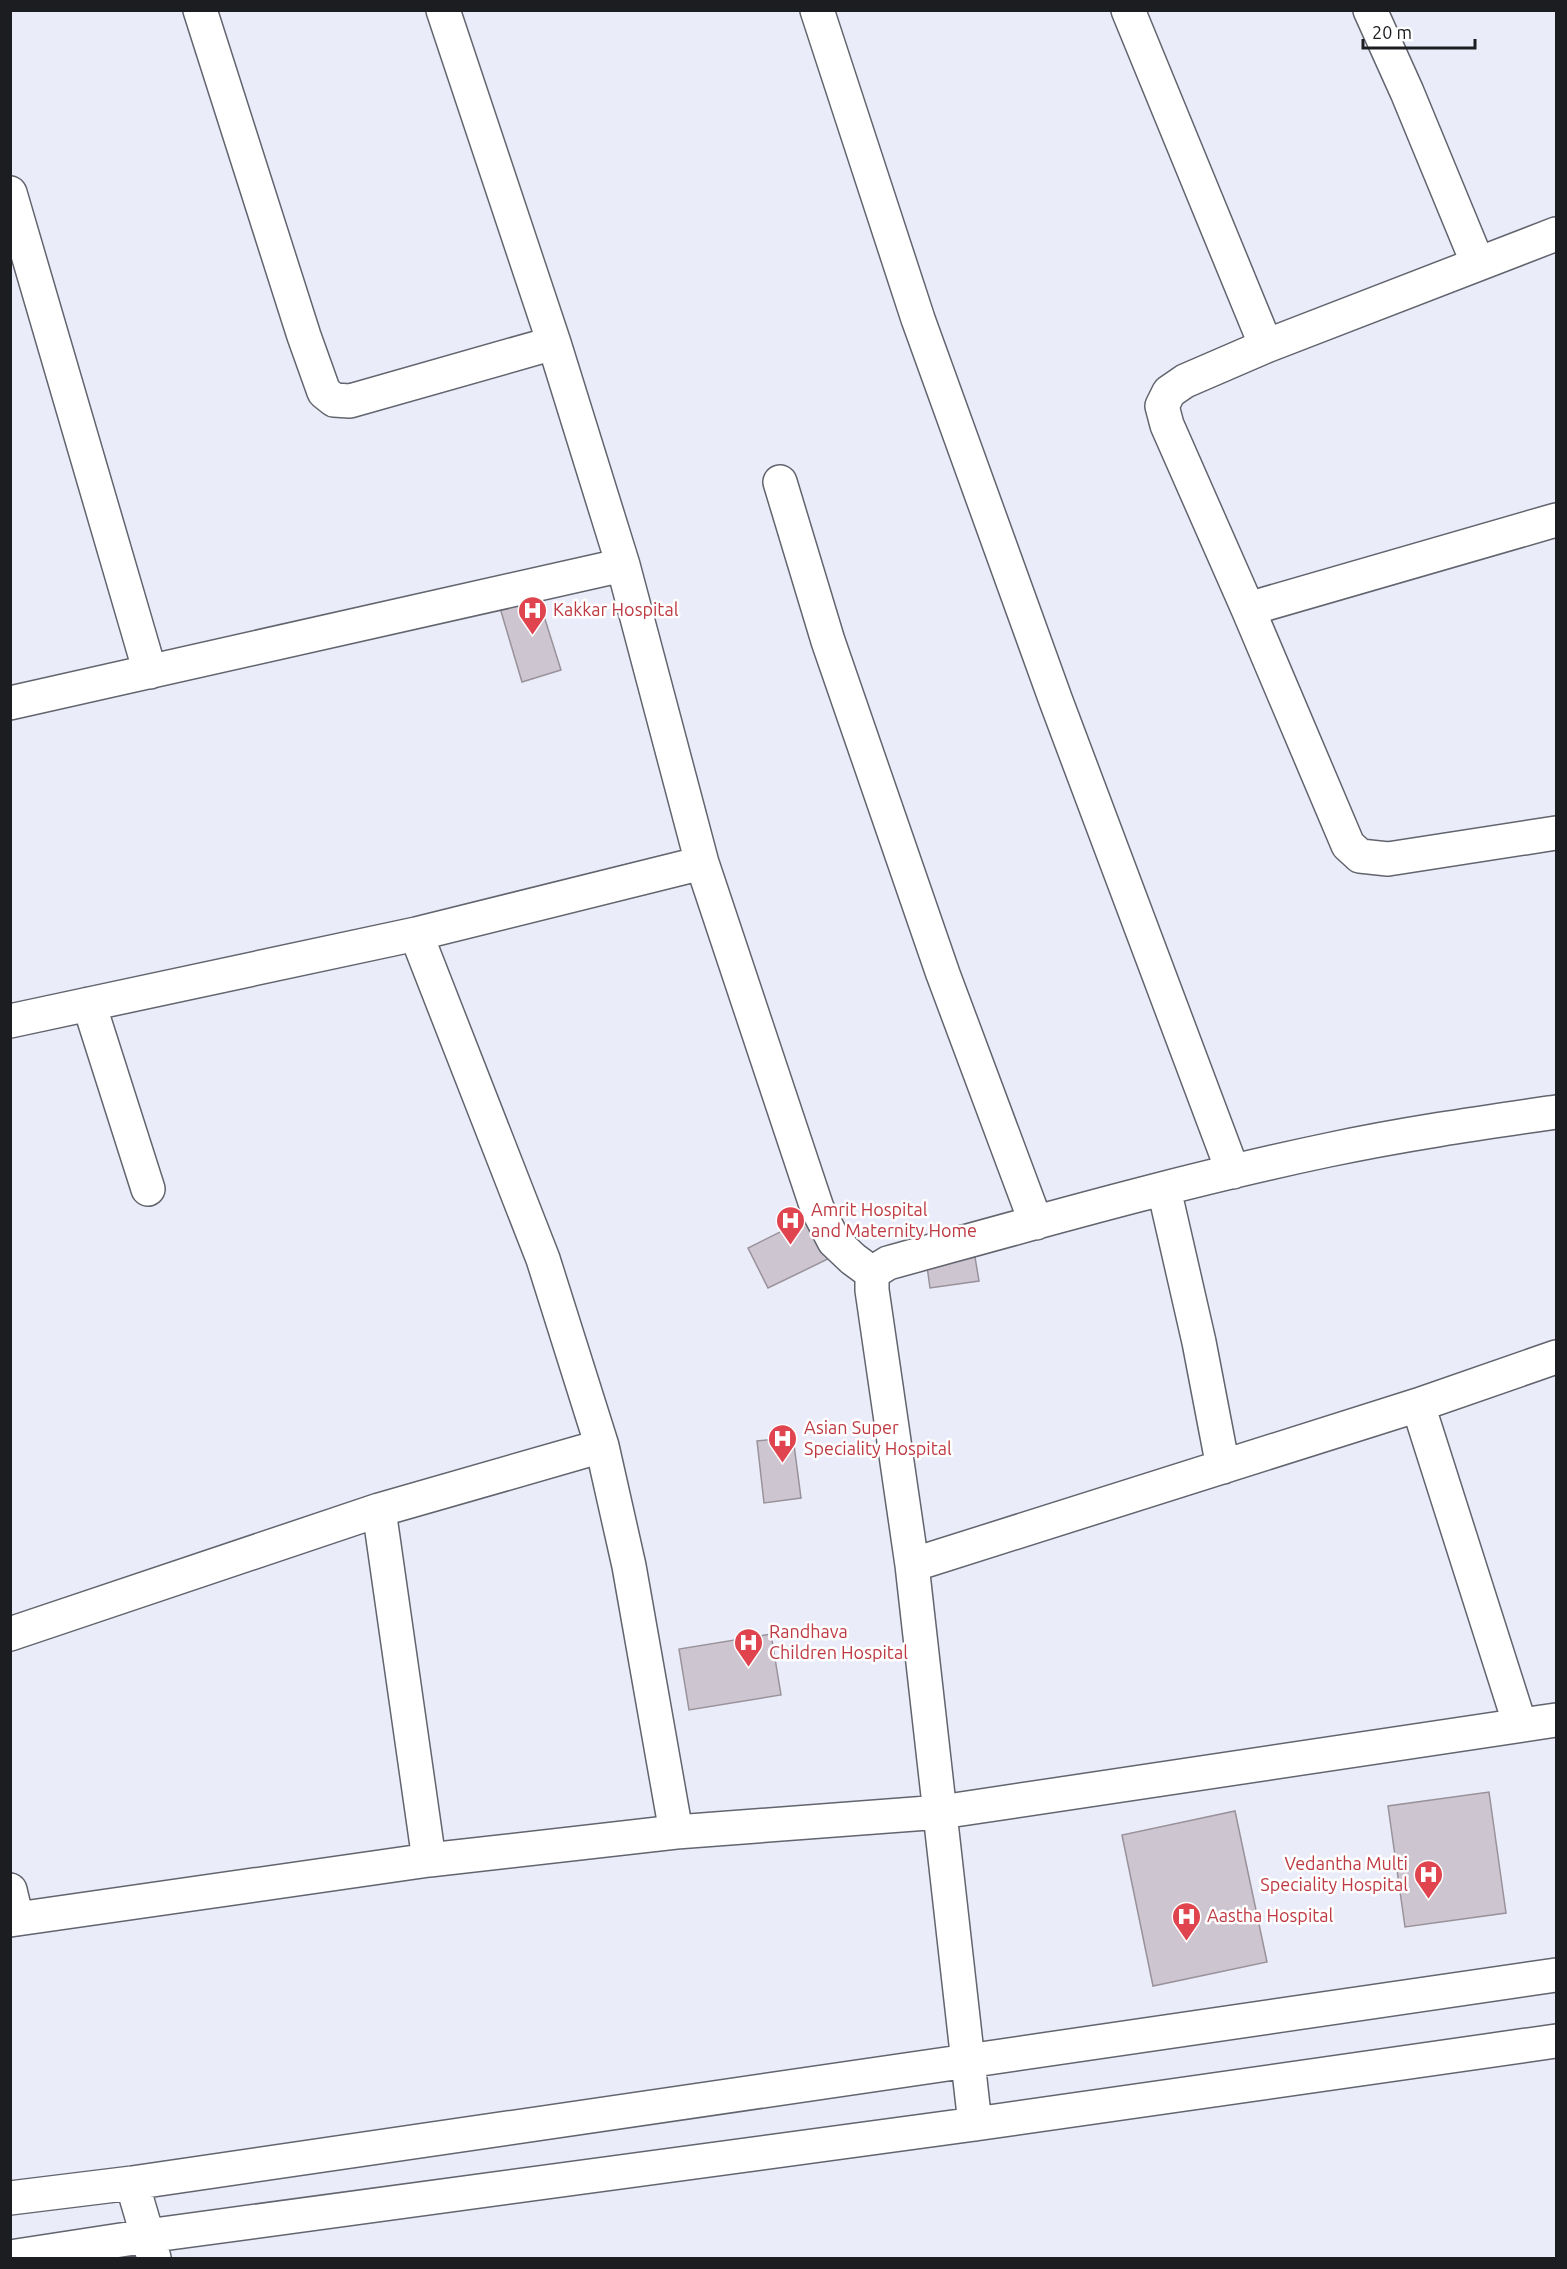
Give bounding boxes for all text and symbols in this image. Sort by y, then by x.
scale bar [1363,12,1476,50]
text: 20 m [1372,22,1412,42]
hospital icon: Kakkar Hospital [516,594,548,636]
place label: Kakkar Hospital [553,599,679,619]
place label: Amrit Hospital and Maternity Home [811,1199,977,1240]
hospital icon: Amrit Hospital and Maternity Home [774,1204,806,1246]
place label: Asian Super Speciality Hospital [804,1417,952,1458]
hospital icon: Asian Super Speciality Hospital [767,1422,799,1464]
place label: Randhava Children Hospital [769,1621,908,1662]
hospital icon: Randhava Children Hospital [732,1626,764,1668]
place label: Vedantha Multi Speciality Hospital [1260,1853,1408,1894]
hospital icon: Vedantha Multi Speciality Hospital [1413,1858,1445,1900]
hospital icon: Aastha Hospital [1170,1900,1202,1942]
place label: Aastha Hospital [1207,1905,1334,1925]

